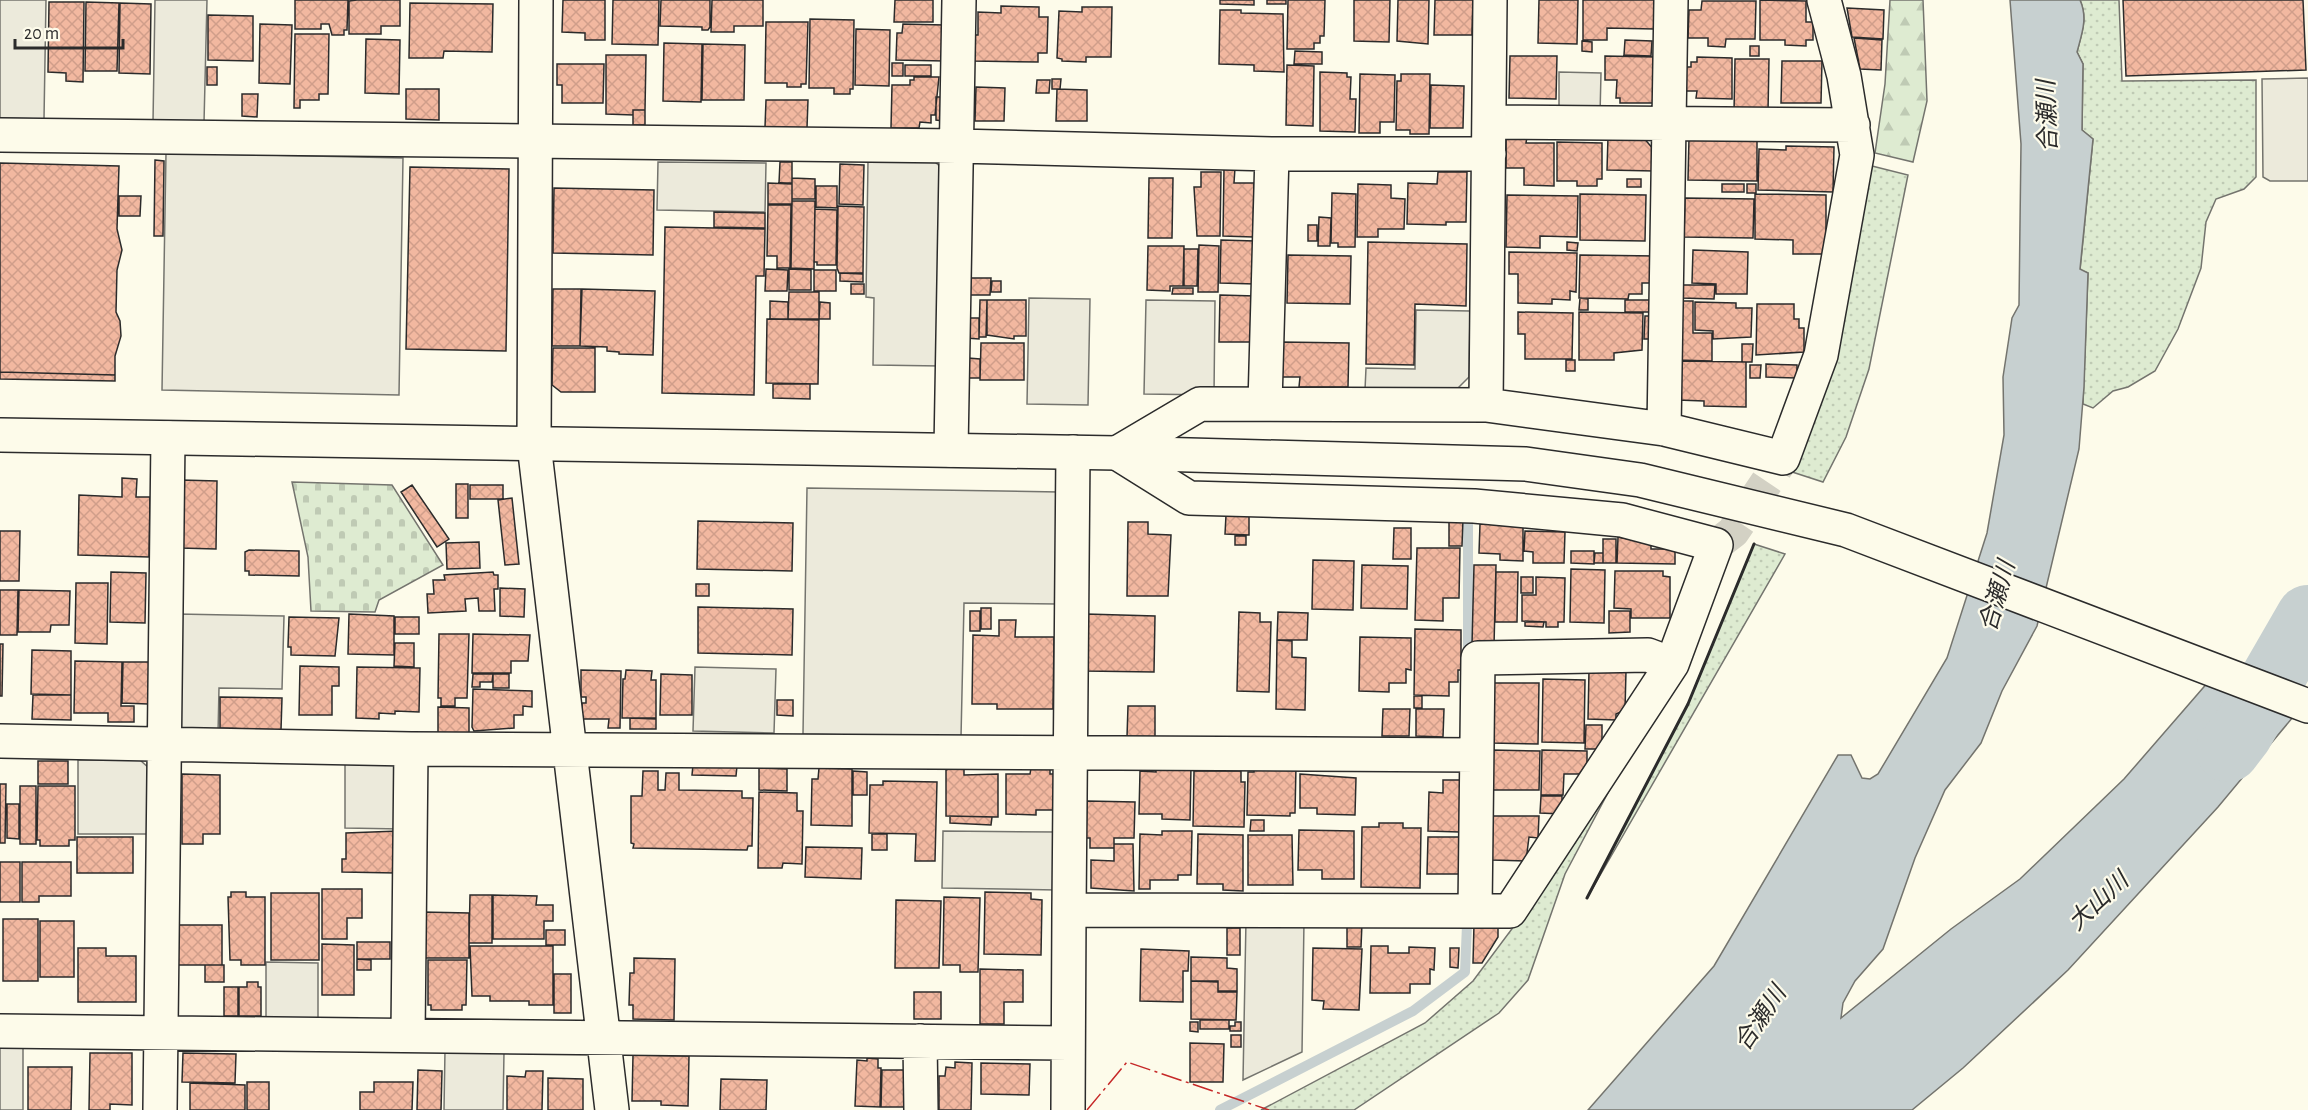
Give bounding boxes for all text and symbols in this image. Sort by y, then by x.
scale bar [15,12,123,50]
text: 20 m [24,25,59,43]
water label: 合瀬川 [2033,77,2061,152]
water label: 合瀬川 [1975,555,2020,634]
water label: 大山川 [2063,865,2135,935]
water label: 合瀬川 [1729,978,1793,1055]

